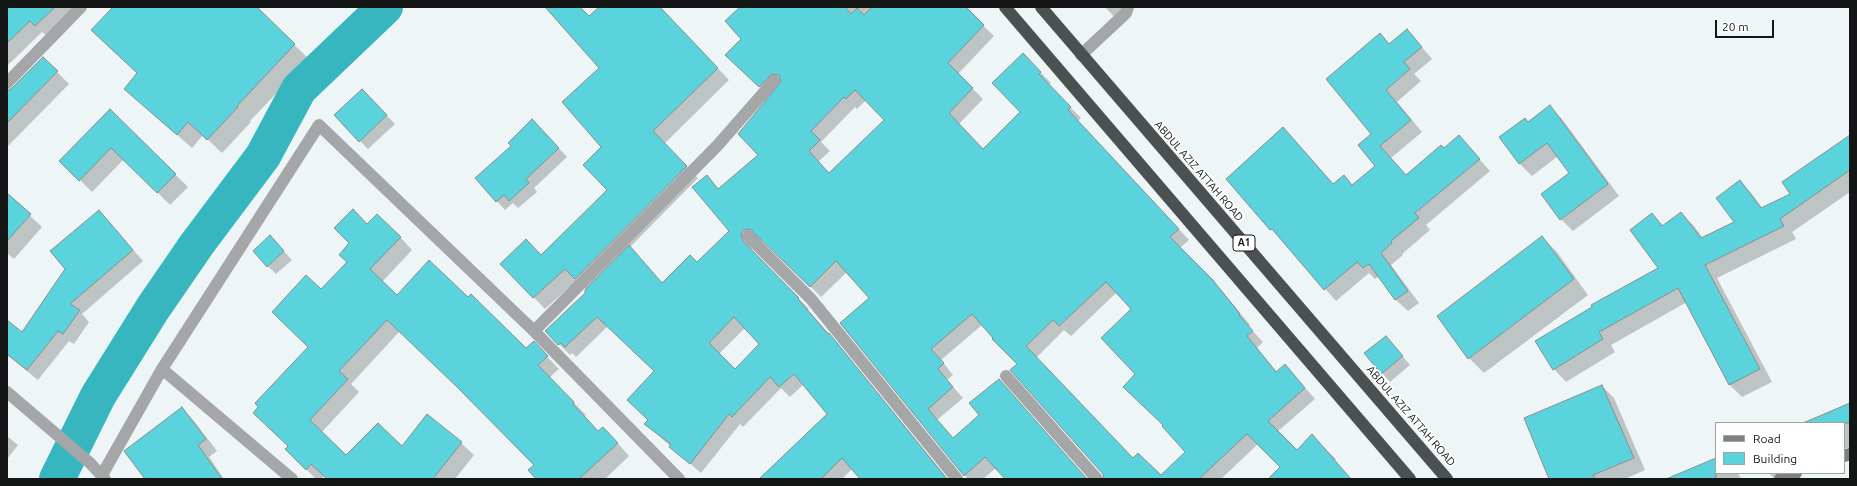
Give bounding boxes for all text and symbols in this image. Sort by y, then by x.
scale bar [1717,12,1776,38]
text: 20 m [1722,20,1749,33]
street label: ABDUL AZIZ ATTAH ROAD [1152,118,1246,224]
road number: A1 [1233,235,1255,251]
street label: ABDUL AZIZ ATTAH ROAD [1364,363,1458,469]
legend [1715,422,1845,474]
text: Road [1753,432,1781,445]
text: Building [1753,452,1797,465]

